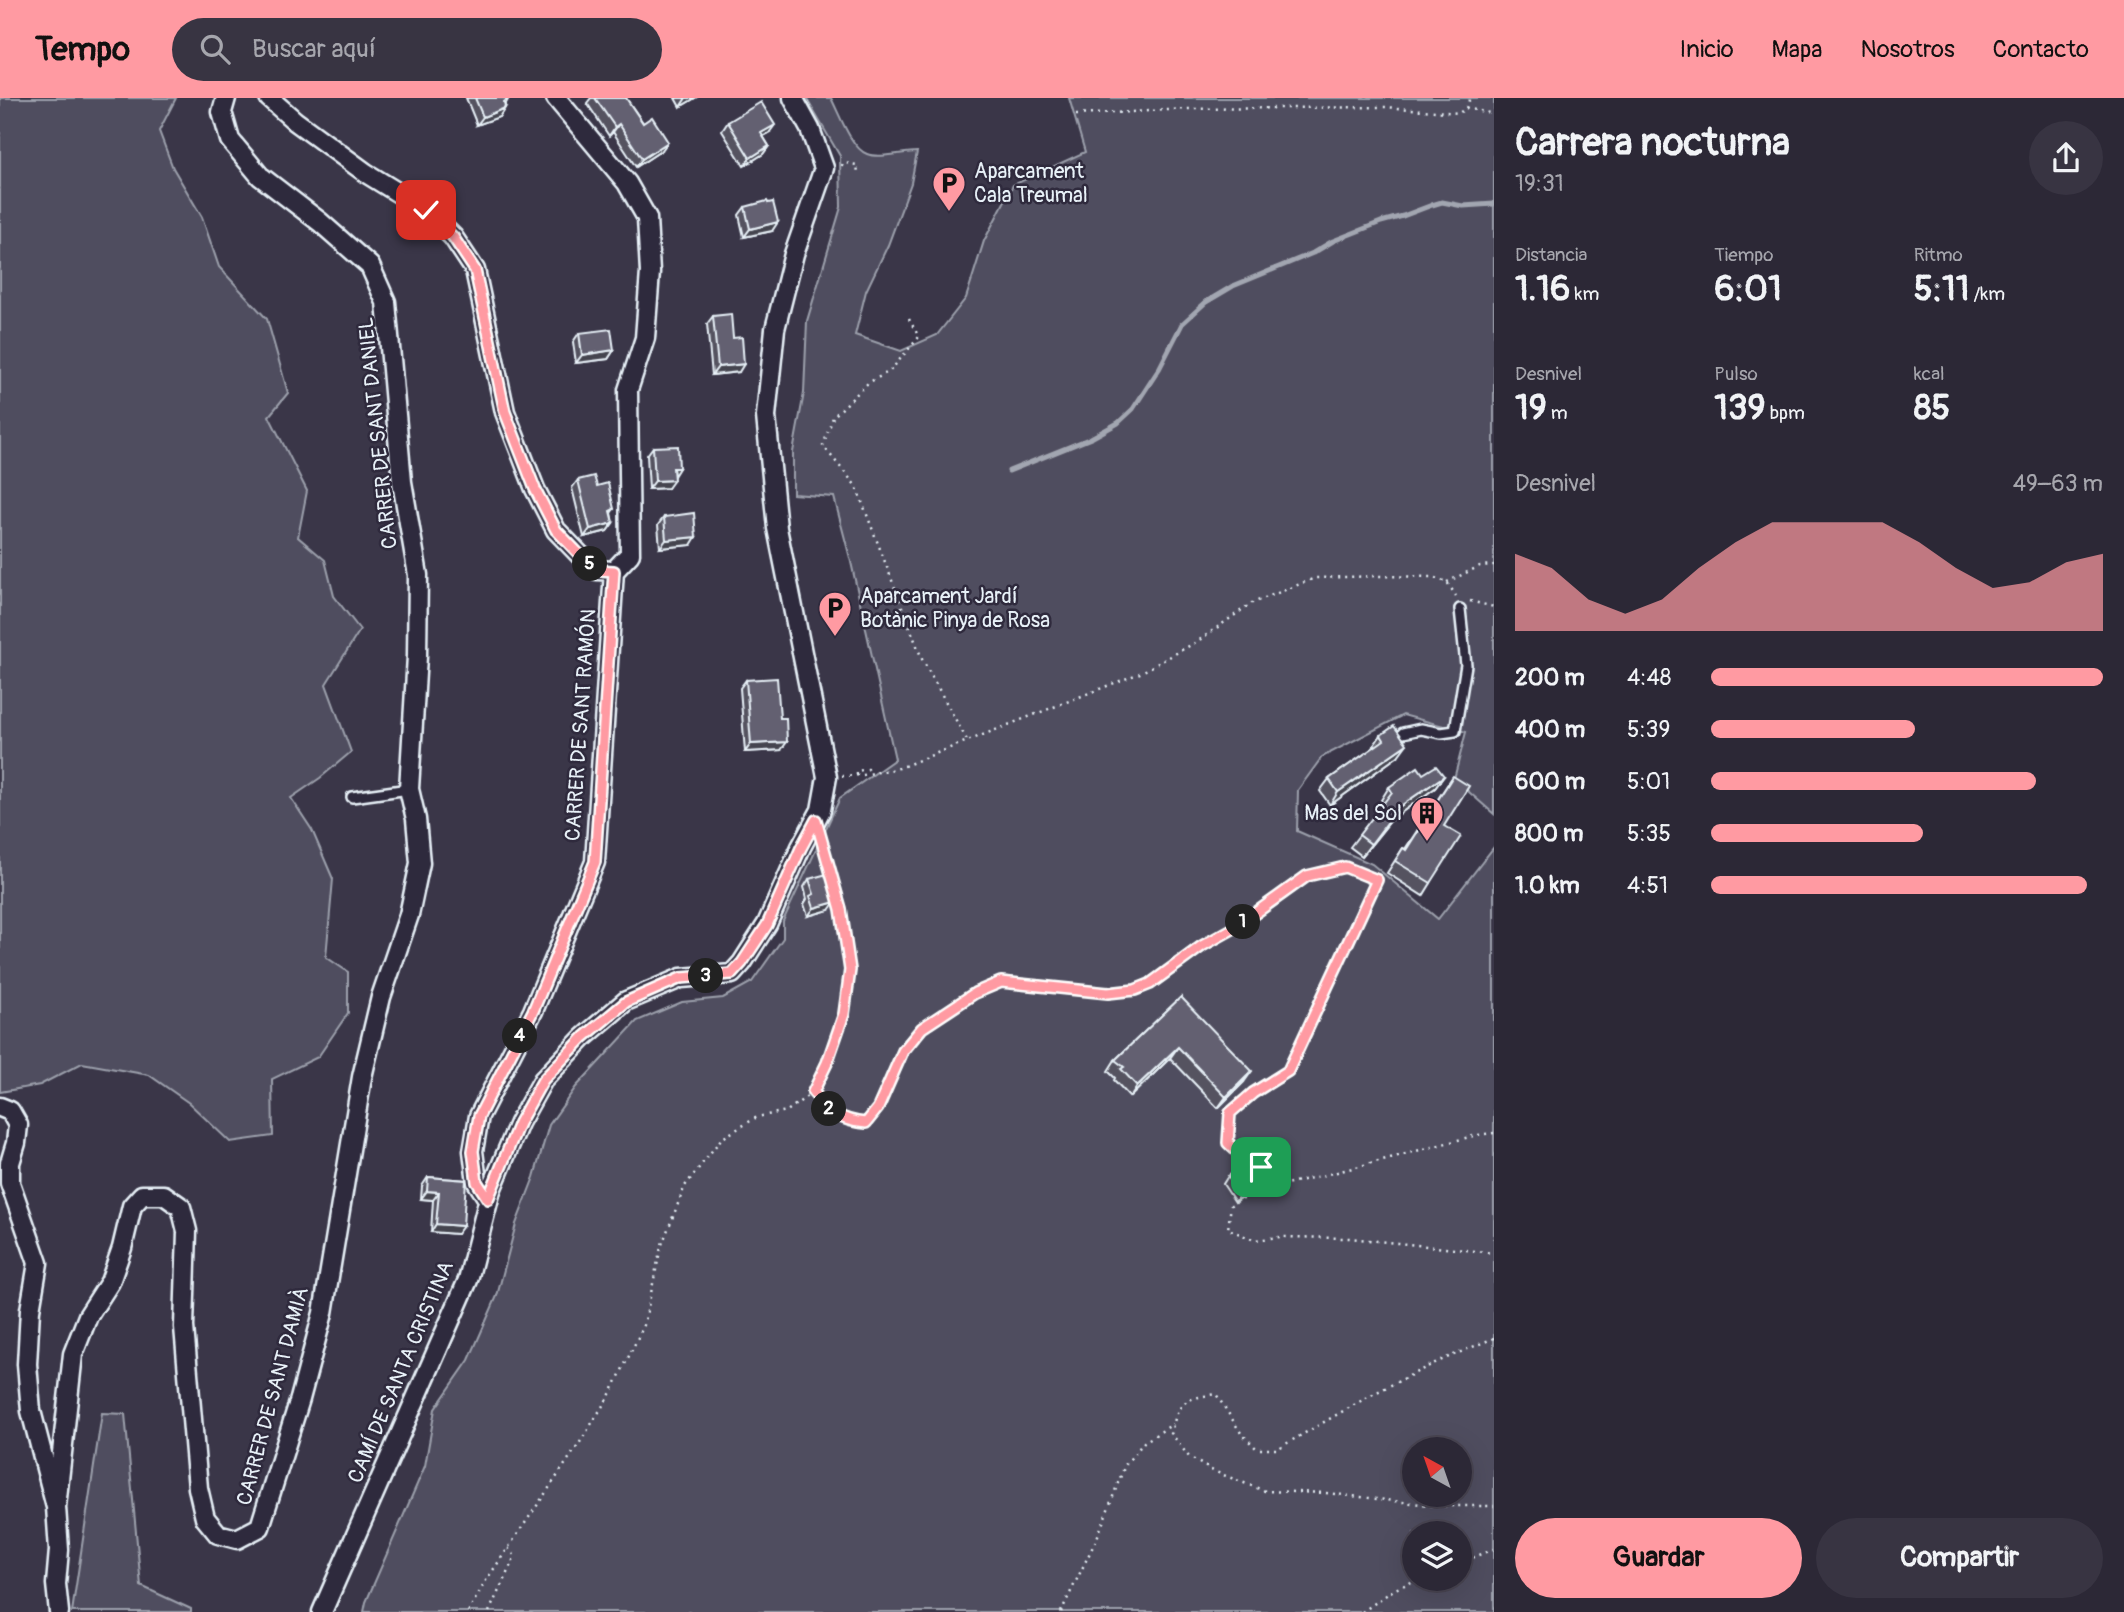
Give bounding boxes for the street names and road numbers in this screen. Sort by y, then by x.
street label: CARRER DE SANT DANIEL [352,316,404,550]
street label: CARRER DE SANT RAMÓN [558,608,603,842]
street label: CAMÍ DE SANTA CRISTINA [342,1257,460,1487]
street label: CARRER DE SANT DAMIÀ [231,1284,315,1508]

